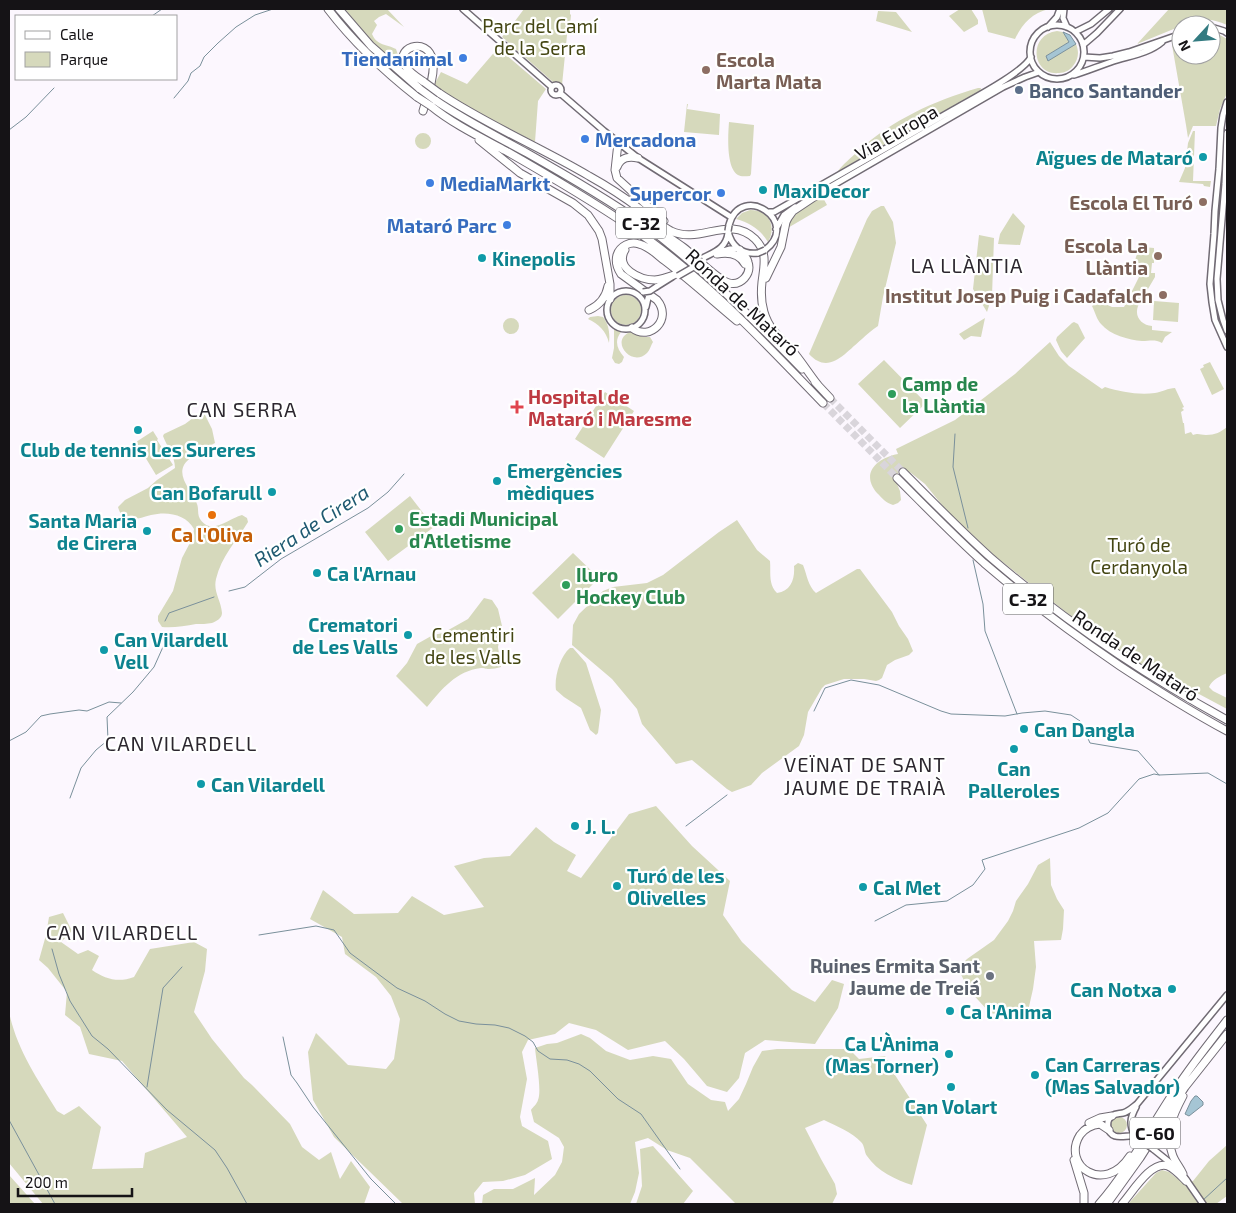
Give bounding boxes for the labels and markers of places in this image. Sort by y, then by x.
place label: Tiendanimal [342,47,454,70]
place label: Escola Marta Mata [716,48,822,93]
marker: Tiendanimal [457,52,469,64]
marker: Escola Marta Mata [700,64,712,76]
place label: Banco Santander [1029,79,1182,102]
marker: Banco Santander [1013,84,1025,96]
place label: Mercadona [595,128,696,151]
marker: Mercadona [579,133,591,145]
place label: Aïgues de Mataró [1036,146,1193,169]
marker: Aïgues de Mataró [1197,151,1209,163]
place label: MediaMarkt [440,172,550,195]
marker: MediaMarkt [424,177,436,189]
place label: MaxiDecor [773,179,870,202]
place label: Supercor [630,182,711,205]
marker: MaxiDecor [757,184,769,196]
marker: Supercor [715,187,727,199]
place label: Escola El Turó [1069,191,1193,214]
marker: Escola El Turó [1197,196,1209,208]
place label: Mataró Parc [387,214,497,237]
marker: Mataró Parc [501,219,513,231]
place label: Escola La Llàntia [1064,234,1148,279]
place label: Kinepolis [492,247,576,270]
marker: Escola La Llàntia [1152,250,1164,262]
marker: Kinepolis [476,252,488,264]
place label: Institut Josep Puig i Cadafalch [885,284,1153,307]
marker: Institut Josep Puig i Cadafalch [1157,289,1169,301]
place label: Camp de la Llàntia [902,372,986,417]
place label: Hospital de Mataró i Maresme [528,385,692,430]
marker: Camp de la Llàntia [886,388,898,400]
marker: Hospital de Mataró i Maresme [510,400,524,414]
marker: Club de tennis Les Sureres [132,424,144,436]
place label: Club de tennis Les Sureres [20,438,256,461]
place label: Emergències mèdiques [507,459,622,504]
marker: Emergències mèdiques [491,475,503,487]
place label: Can Bofarull [151,481,263,504]
marker: Can Bofarull [266,486,278,498]
place label: Estadi Municipal d'Atletisme [409,507,559,552]
place label: Santa Maria de Cirera [28,509,137,554]
marker: Ca l'Oliva [206,509,218,521]
place label: Ca l'Oliva [171,523,253,546]
marker: Estadi Municipal d'Atletisme [393,523,405,535]
marker: Santa Maria de Cirera [141,525,153,537]
place label: Ca l'Arnau [327,562,416,585]
place label: Iluro Hockey Club [576,563,685,609]
marker: Ca l'Arnau [311,567,323,579]
marker: Iluro Hockey Club [560,579,572,591]
place label: Crematori de Les Valls [292,613,398,658]
place label: Can Vilardell Vell [114,628,229,673]
marker: Crematori de Les Valls [402,629,414,641]
marker: Can Vilardell Vell [98,644,110,656]
place label: Can Dangla [1034,718,1135,741]
marker: Can Dangla [1018,723,1030,735]
marker: Can Palleroles [1008,743,1020,755]
place label: Can Palleroles [968,757,1060,802]
place label: Can Vilardell [211,773,326,796]
marker: Can Vilardell [195,778,207,790]
place label: J. L. [585,815,616,838]
marker: J. L. [569,820,581,832]
place label: Turó de les Olivelles [627,864,725,909]
place label: Cal Met [873,876,941,899]
marker: Turó de les Olivelles [611,880,623,892]
marker: Cal Met [857,881,869,893]
place label: Ruines Ermita Sant Jaume de Treiá [810,954,980,999]
marker: Ruines Ermita Sant Jaume de Treiá [984,970,996,982]
place label: Can Notxa [1070,978,1162,1001]
marker: Can Notxa [1166,983,1178,995]
place label: Ca l'Anima [960,1000,1052,1023]
marker: Ca l'Anima [944,1005,956,1017]
place label: Ca L'Ànima (Mas Torner) [825,1032,939,1077]
marker: Ca L'Ànima (Mas Torner) [943,1048,955,1060]
place label: Can Carreras (Mas Salvador) [1045,1053,1180,1098]
marker: Can Carreras (Mas Salvador) [1029,1069,1041,1081]
marker: Can Volart [945,1081,957,1093]
place label: Can Volart [905,1095,998,1118]

